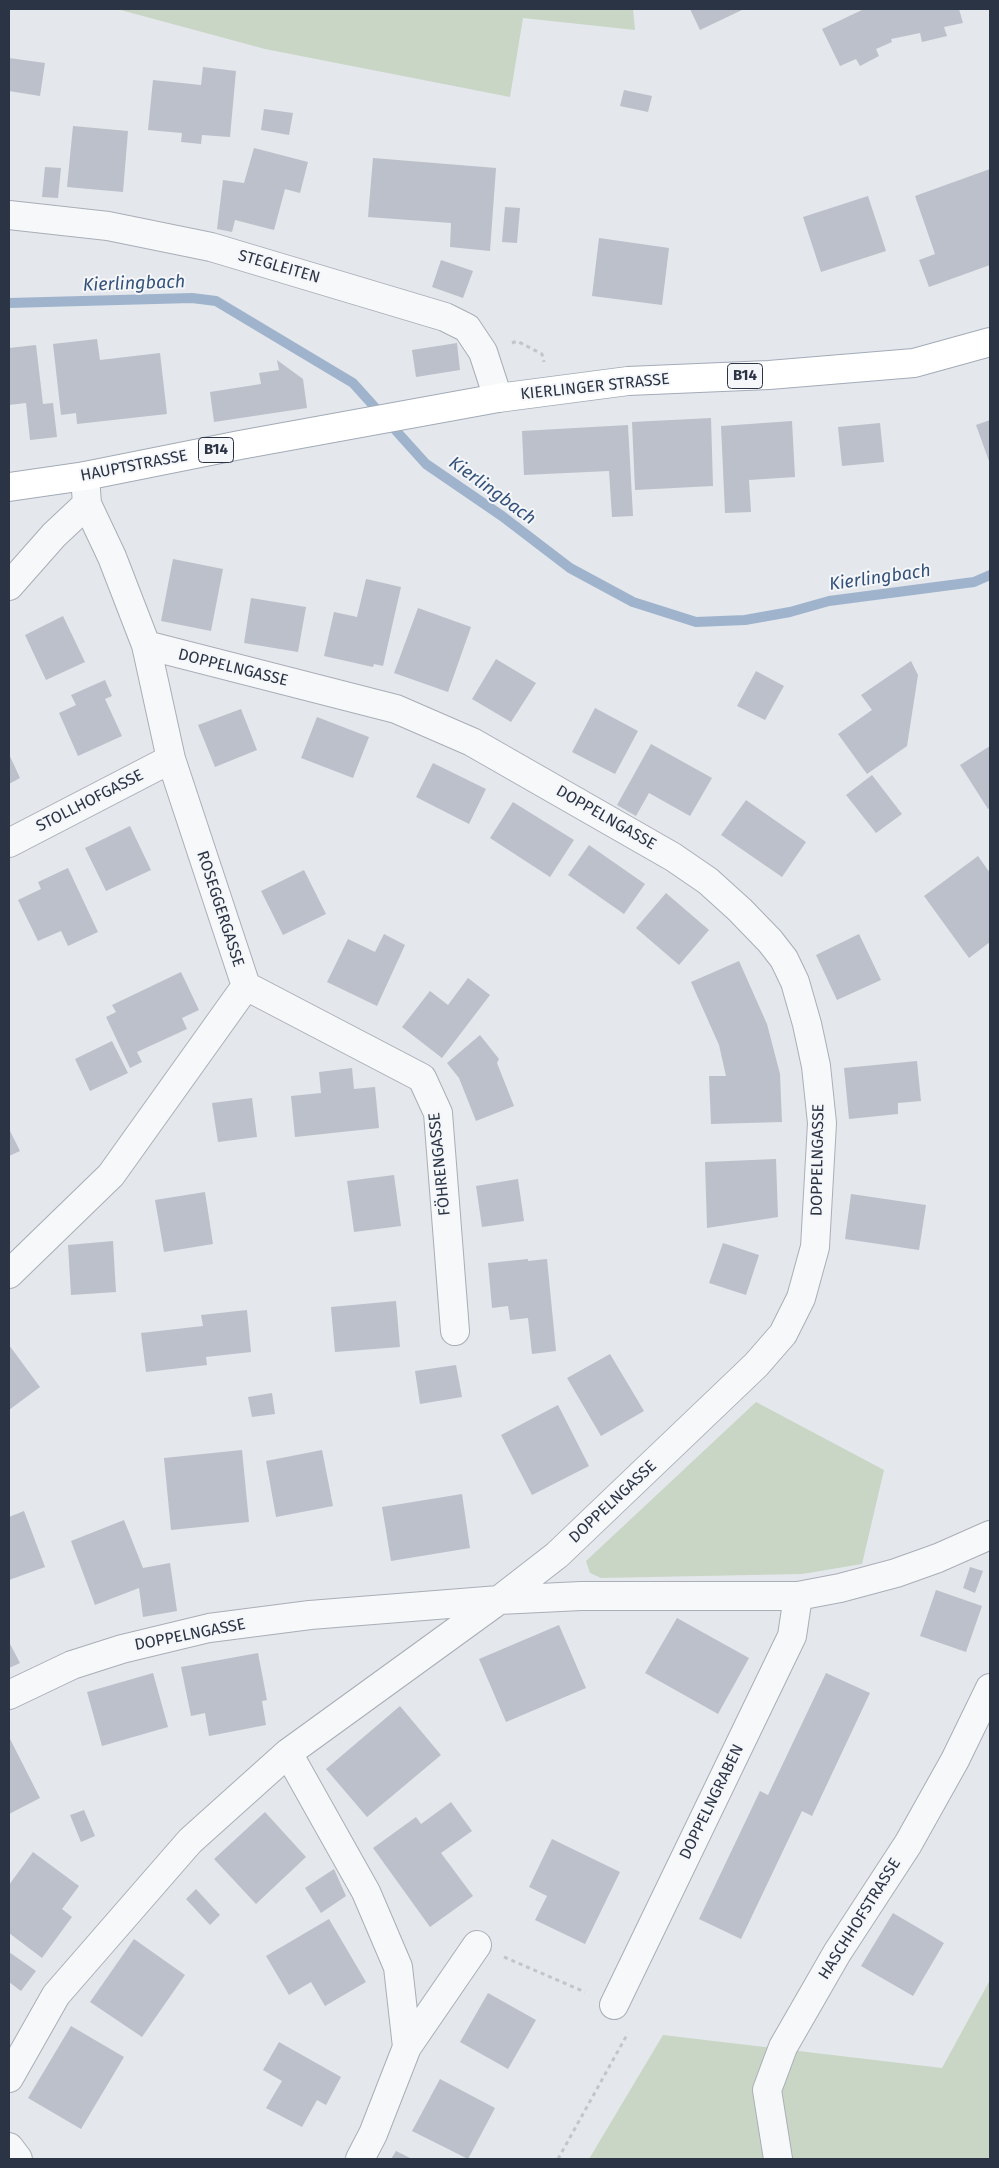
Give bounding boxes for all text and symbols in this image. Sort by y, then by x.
street label: STEGLEITEN [236,246,322,288]
water label: Kierlingbach [82,271,186,297]
road number: B14 [728,364,762,388]
street label: KIERLINGER STRASSE [519,370,671,404]
road number: B14 [198,438,234,462]
street label: HAUPTSTRASSE [79,446,189,486]
water label: Kierlingbach [444,452,540,530]
water label: Kierlingbach [828,560,932,596]
street label: DOPPELNGASSE [176,645,290,691]
street label: STOLLHOFGASSE [33,766,147,836]
street label: DOPPELNGASSE [552,782,660,854]
street label: ROSEGGERGASSE [192,848,248,970]
street label: DOPPELNGASSE [807,1104,829,1216]
street label: FÖHRENGASSE [425,1111,455,1217]
street label: DOPPELNGASSE [565,1457,661,1547]
street label: DOPPELNGASSE [133,1615,247,1655]
street label: DOPPELNGRABEN [676,1741,748,1863]
street label: HASCHHOFSTRASSE [815,1855,905,1983]

